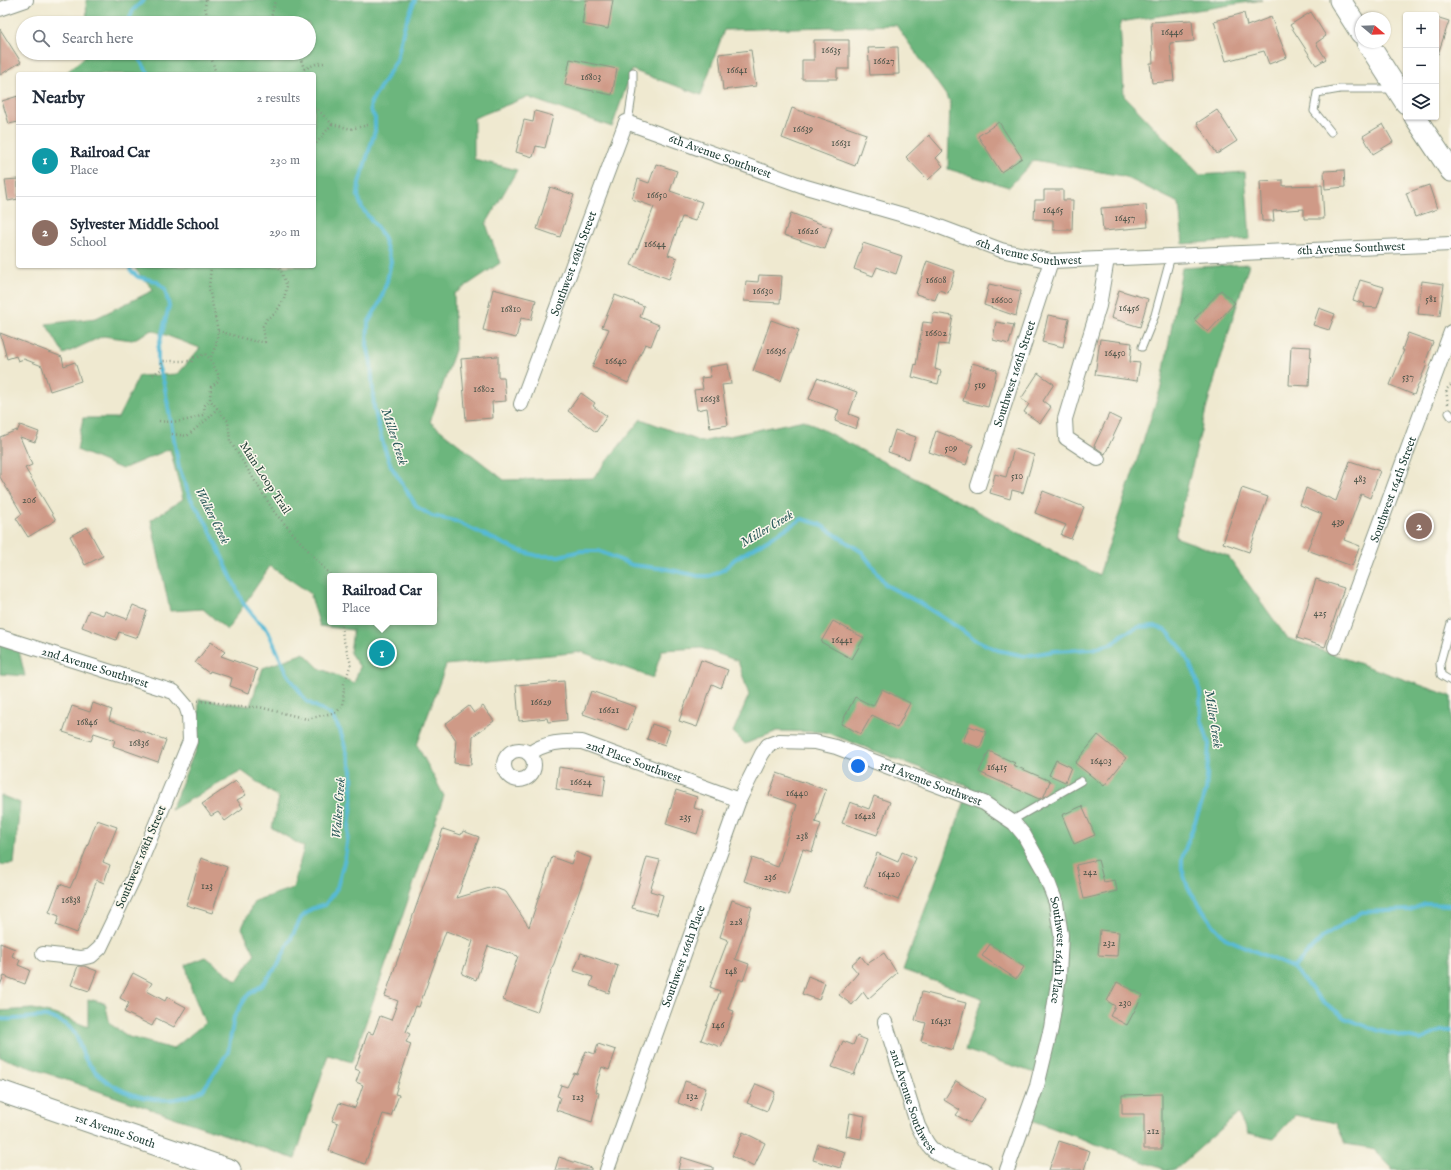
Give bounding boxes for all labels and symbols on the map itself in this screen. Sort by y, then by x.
north arrow [1355,12,1391,48]
house number: 16446 [1161,26,1184,39]
house number: 16635 [821,44,841,57]
house number: 16627 [873,55,895,68]
house number: 16641 [727,64,748,77]
house number: 16803 [581,71,602,84]
house number: 16639 [793,123,813,136]
street label: 6th Avenue Southwest [667,131,774,181]
house number: 16631 [831,137,851,150]
house number: 16650 [647,189,667,202]
house number: 16465 [1043,204,1064,217]
street label: Southwest 168th Street [547,209,600,318]
house number: 16457 [1114,212,1136,225]
house number: 16626 [797,225,819,238]
street label: 6th Avenue Southwest [974,234,1082,269]
house number: 16644 [644,238,666,251]
street label: 6th Avenue Southwest [1297,238,1406,258]
house number: 16608 [926,274,947,287]
house number: 16630 [753,285,773,298]
house number: 581 [1425,293,1437,306]
house number: 16600 [991,294,1013,307]
house number: 16456 [1119,302,1140,315]
house number: 16810 [501,303,521,316]
street label: Southwest 166th Street [990,319,1039,429]
house number: 16602 [925,327,947,340]
house number: 16636 [766,345,787,358]
house number: 16450 [1104,347,1126,360]
house number: 16640 [605,355,627,368]
house number: 537 [1402,371,1414,384]
house number: 519 [974,379,986,392]
house number: 16802 [473,383,495,396]
house number: 16638 [700,393,720,406]
water label: Miller Creek [377,406,411,468]
street label: Southwest 164th Street [1367,434,1419,544]
street label: Main Loop Trail [235,439,294,518]
house number: 509 [945,442,957,455]
house number: 510 [1011,470,1023,483]
house number: 483 [1354,473,1367,486]
water label: Walker Creek [191,485,234,548]
house number: 206 [22,494,37,507]
water label: Miller Creek [737,506,797,551]
pin: 2 [1406,511,1432,541]
house number: 439 [1331,516,1345,529]
house number: 425 [1313,607,1327,620]
house number: 16441 [831,634,853,647]
pin: 1 [369,638,395,668]
street label: 2nd Avenue Southwest [40,643,151,691]
water label: Miller Creek [1200,689,1226,750]
house number: 16629 [530,696,552,709]
house number: 16621 [599,704,620,717]
house number: 16846 [77,716,98,729]
house number: 16836 [129,737,150,750]
street label: 2nd Place Southwest [584,737,684,786]
house number: 16403 [1090,755,1112,768]
your location [848,756,868,776]
street label: 3rd Avenue Southwest [878,757,984,809]
house number: 16415 [987,761,1007,774]
water label: Walker Creek [328,776,350,839]
house number: 16624 [570,776,592,789]
house number: 16440 [786,787,808,800]
street label: Southwest 168th Street [112,803,170,911]
house number: 16428 [854,810,876,823]
house number: 235 [679,811,691,824]
house number: 238 [796,830,808,843]
house number: 242 [1083,866,1097,879]
house number: 16420 [878,868,900,881]
house number: 236 [764,871,777,884]
house number: 123 [201,880,213,893]
house number: 16838 [61,894,81,907]
street label: Southwest 164th Place [1047,894,1069,1005]
street label: Southwest 166th Place [658,903,709,1009]
house number: 228 [729,916,743,929]
house number: 232 [1102,937,1116,950]
house number: 148 [725,965,737,978]
house number: 230 [1118,997,1132,1010]
house number: 16431 [931,1015,951,1028]
house number: 146 [712,1019,725,1032]
street label: 2nd Avenue Southwest [886,1047,939,1157]
house number: 132 [686,1090,698,1103]
house number: 123 [572,1091,584,1104]
street label: 1st Avenue South [73,1110,158,1152]
house number: 212 [1146,1125,1160,1138]

